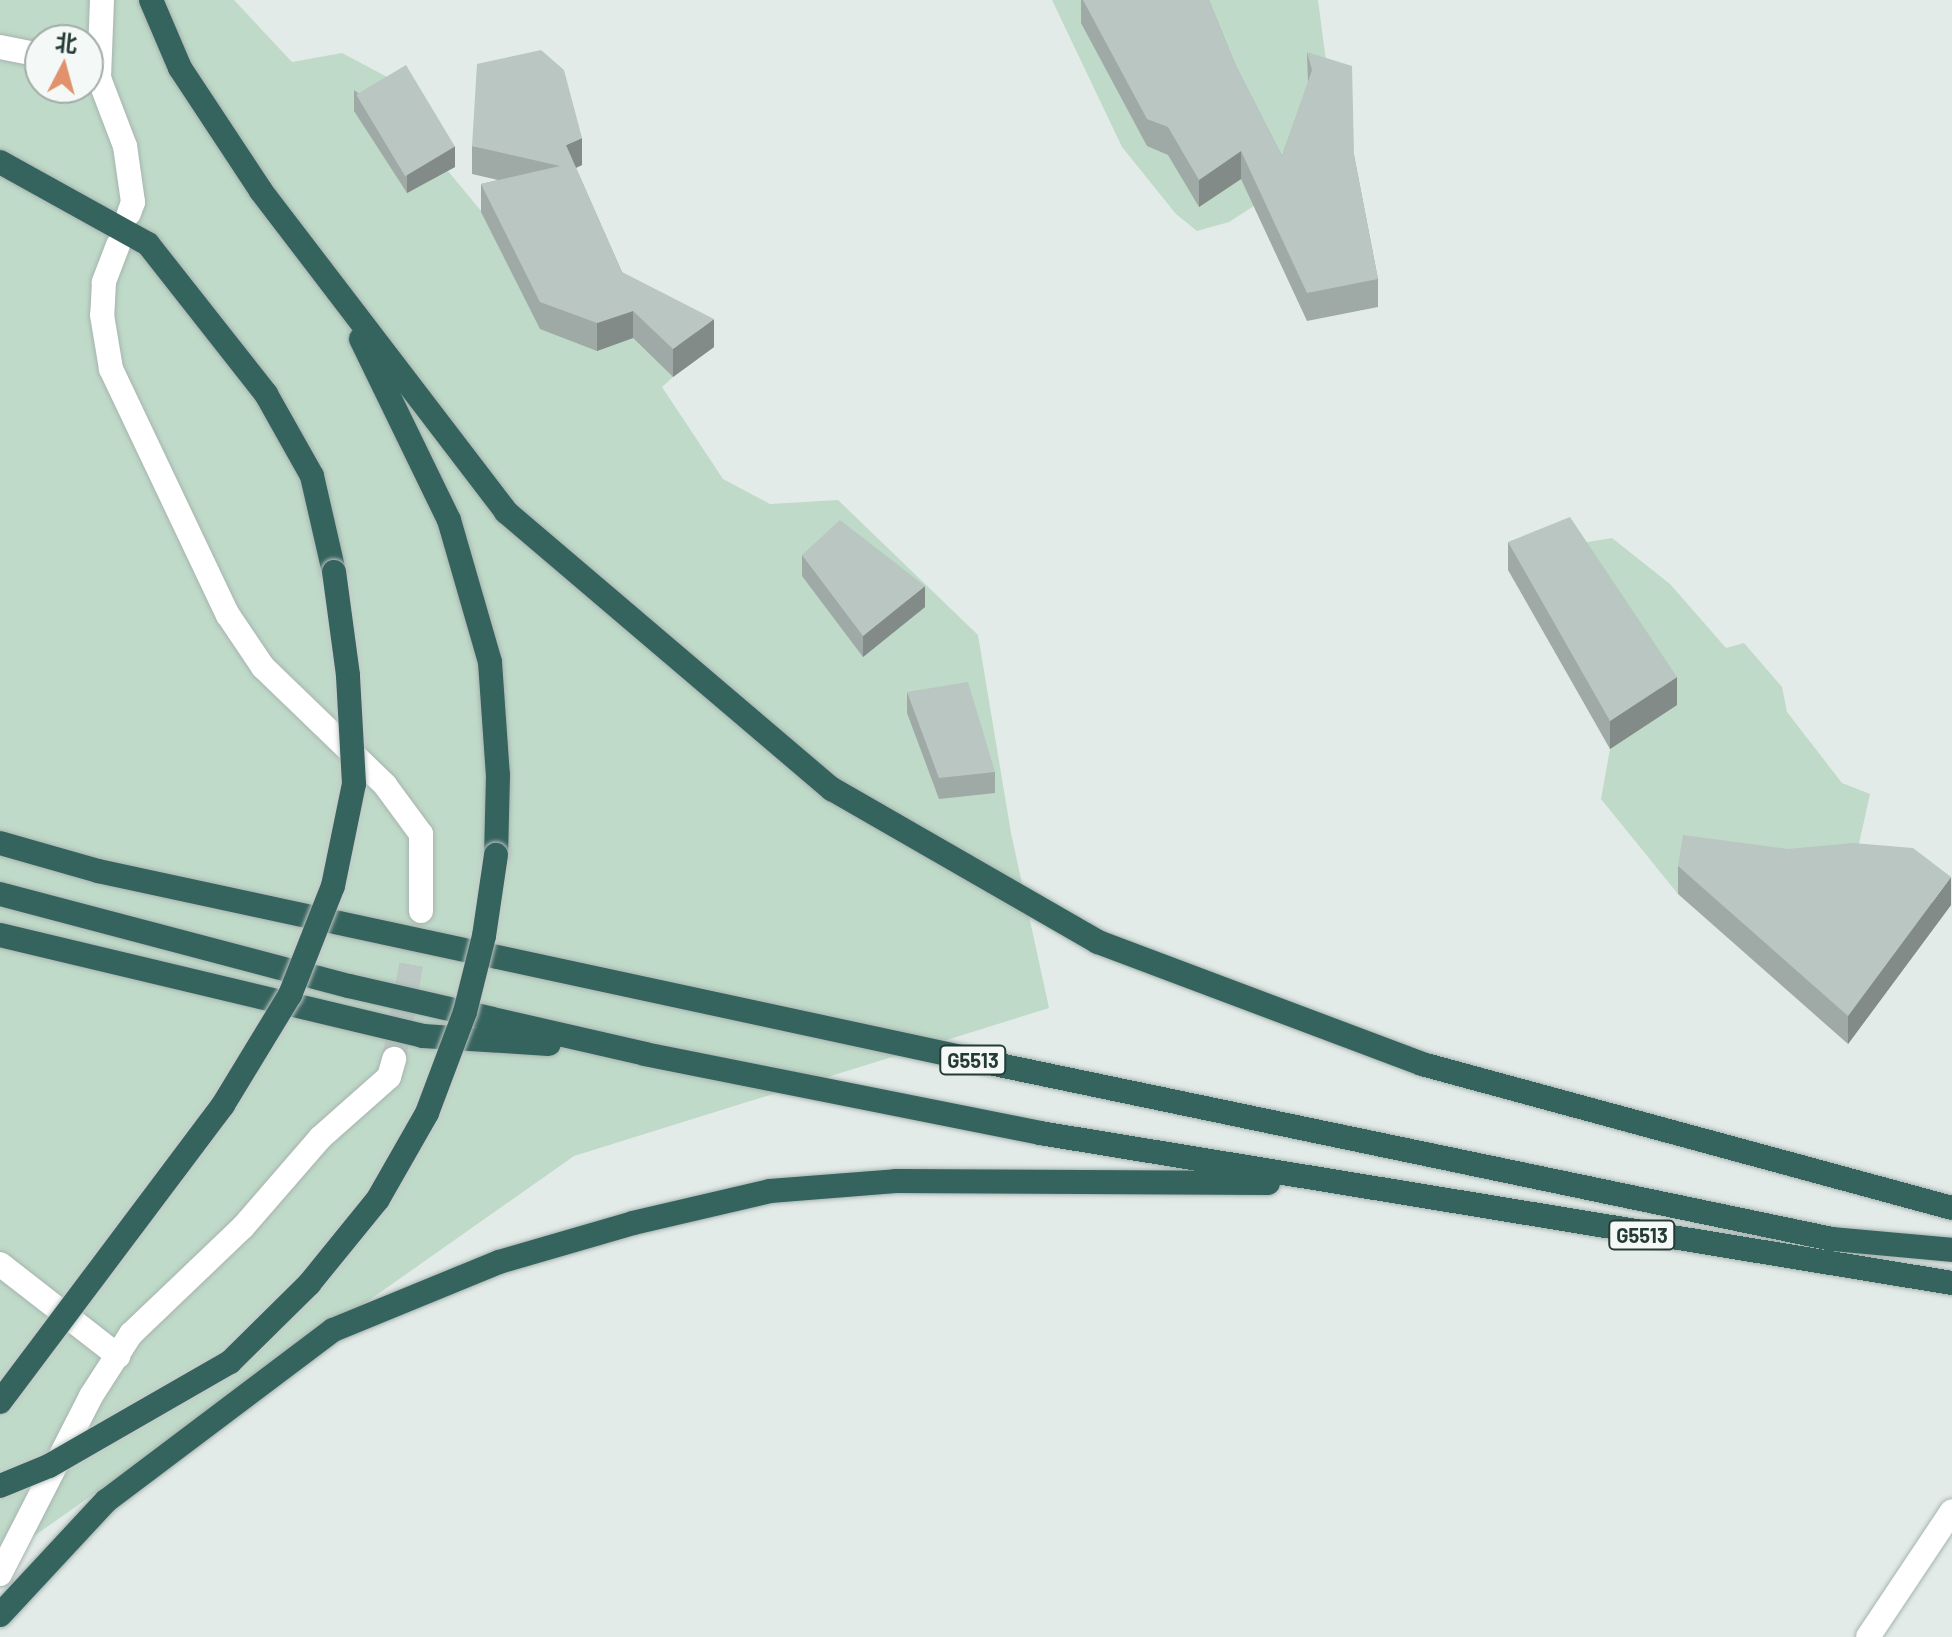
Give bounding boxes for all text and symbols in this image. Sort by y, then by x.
north arrow [24,24,104,104]
text: 北 [54,28,79,56]
road number: G5513 [939,1044,1007,1076]
road number: G5513 [1608,1219,1676,1251]

